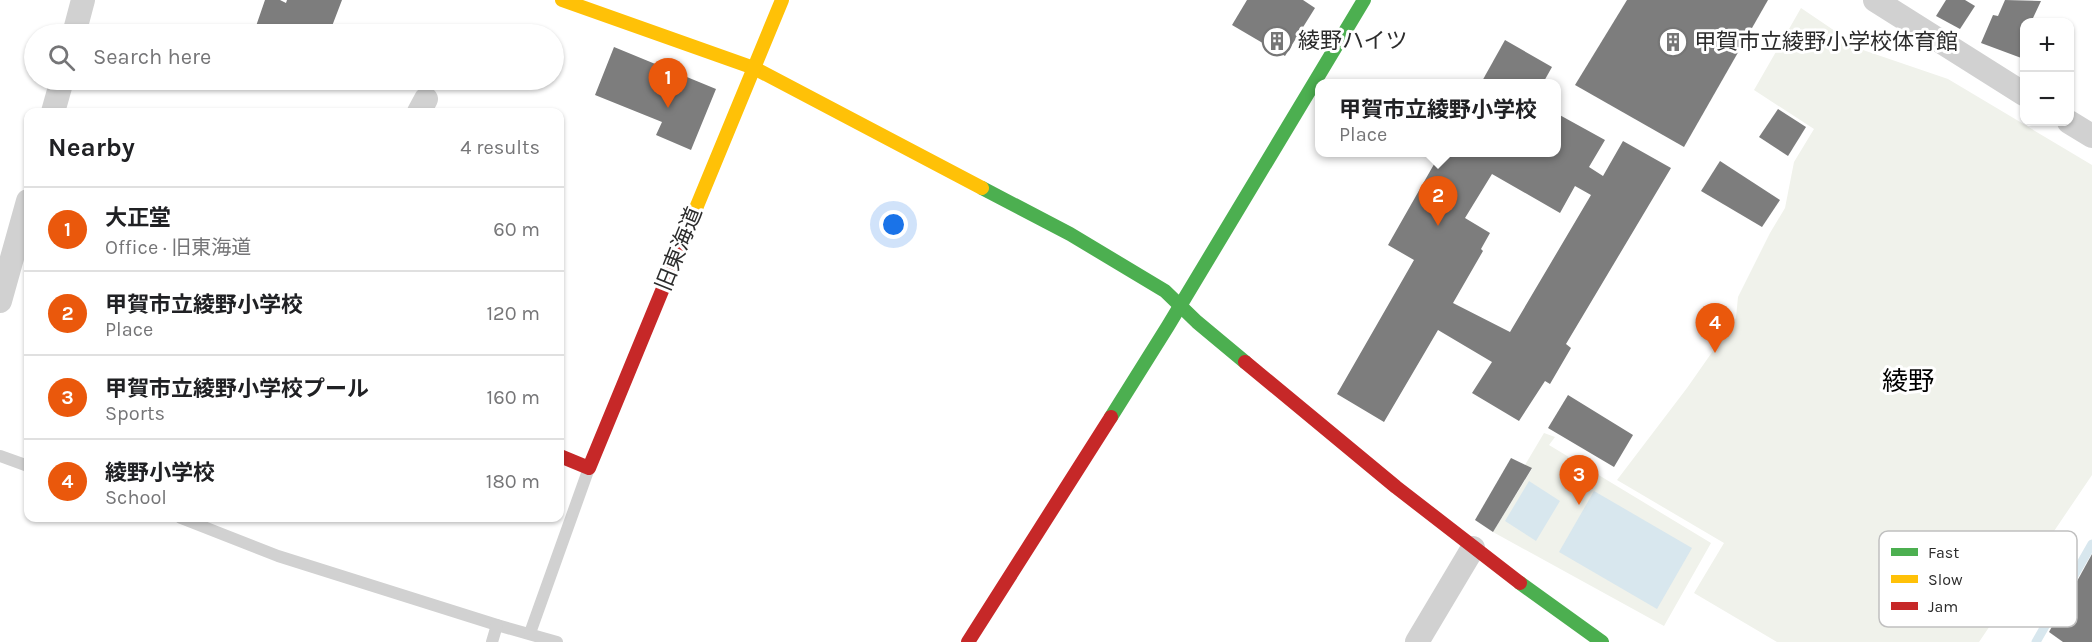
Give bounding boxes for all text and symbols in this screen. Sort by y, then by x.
map controls [2020,18,2074,126]
button: + [2020,18,2074,72]
search box [24,24,564,90]
building icon: 綾野ハイツ [1261,25,1293,57]
building icon: 甲賀市立綾野小学校体育館 [1657,26,1689,58]
place label: 綾野ハイツ [1298,28,1408,54]
place label: 甲賀市立綾野小学校体育館 [1694,29,1958,55]
icon: search [45,41,78,74]
text: Search here [93,44,211,70]
pin: 1 [648,58,688,108]
button: − [2020,72,2074,126]
popup [1315,79,1561,157]
text: 甲賀市立綾野小学校 [1339,97,1537,123]
text: Place [1339,123,1387,146]
text: Nearby [48,132,135,163]
text: 4 results [460,136,540,159]
pin: 2 [1418,176,1458,226]
street label: 旧東海道 [650,203,708,295]
text: 大正堂 [105,205,171,231]
your location [879,210,908,239]
text: 1 [64,218,71,241]
text: 60 m [493,218,540,241]
text: Office · 旧東海道 [105,236,251,259]
text: 甲賀市立綾野小学校 [105,292,303,318]
text: 2 [61,302,74,325]
text: 120 m [486,302,540,325]
pin: 4 [1696,304,1734,353]
text: Place [105,318,153,341]
district label: 綾野 [1882,366,1934,397]
text: 甲賀市立綾野小学校プール [105,376,369,402]
text: 3 [61,386,74,409]
text: 160 m [487,386,540,409]
text: Sports [105,402,165,425]
pin: 3 [1560,456,1598,505]
text: 綾野小学校 [105,460,215,486]
text: 4 [62,470,73,493]
text: 180 m [486,470,540,493]
text: School [105,486,167,509]
legend [1879,531,2077,627]
text: Fast [1928,543,1959,562]
text: Slow [1928,570,1963,589]
text: Jam [1928,597,1958,616]

